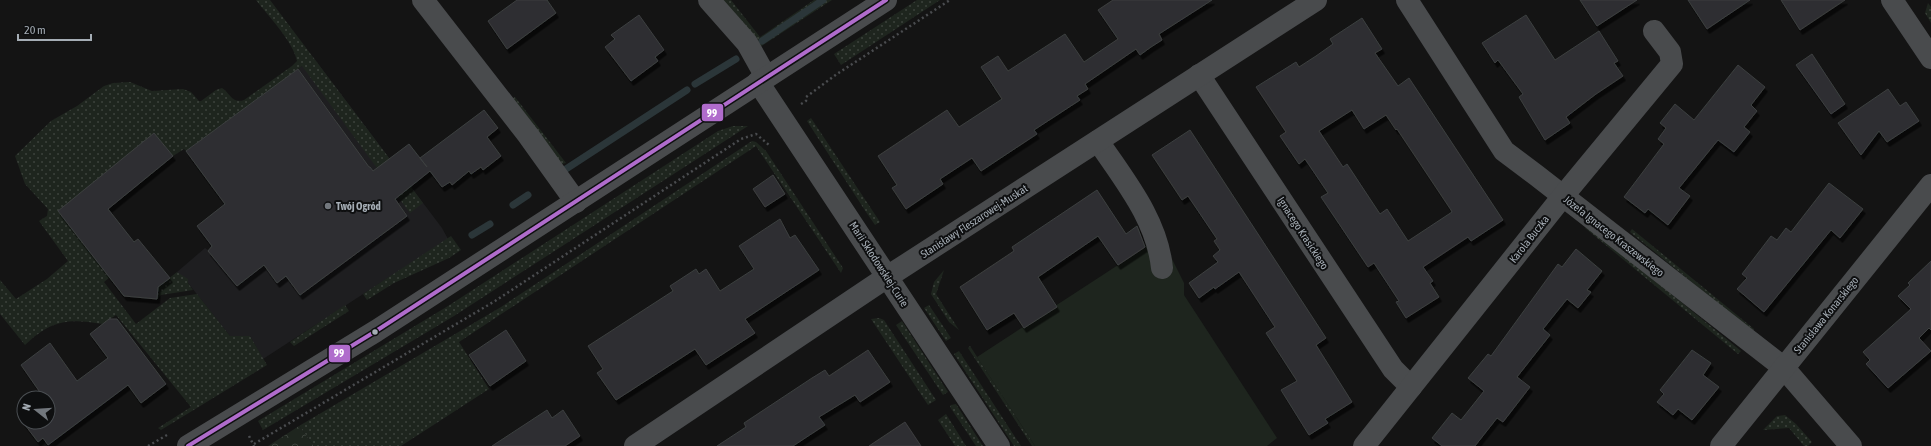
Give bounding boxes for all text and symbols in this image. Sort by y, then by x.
scale bar [18,16,91,42]
text: 20 m [24,23,46,37]
line badge: 99 [701,103,724,122]
text: 99 [707,107,717,119]
street label: Stanisławy Fleszarowej-Muskat [918,182,1030,260]
street label: Józefa Ignacego Kraszewskiego [1562,193,1666,279]
street label: Ignacego Krasickiego [1275,195,1331,271]
place label: Twój Ogród [336,200,381,212]
marker: Twój Ogród [323,201,333,211]
street label: Karola Buczka [1507,213,1551,265]
street label: Marii Skłodowskiej-Curie [847,219,911,309]
street label: Stanisława Konarskiego [1791,274,1861,356]
unlabelled marker [370,327,380,337]
line badge: 99 [328,344,351,363]
text: 99 [334,347,344,359]
north arrow [16,390,56,430]
text: N [20,402,33,412]

